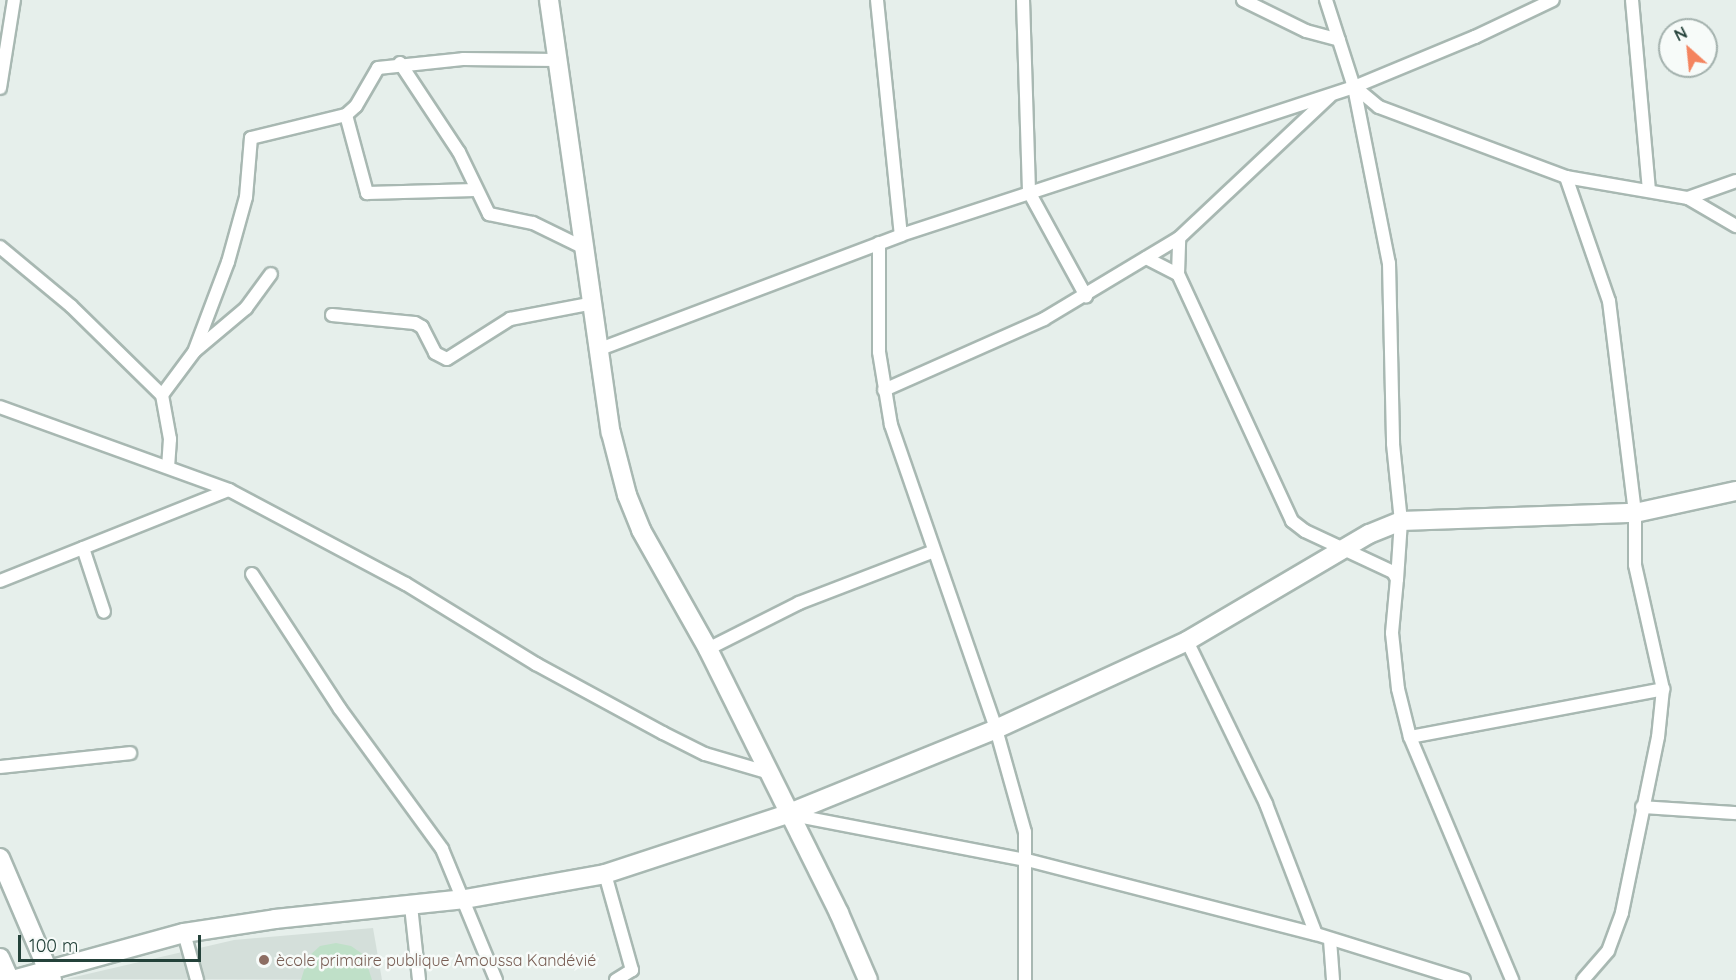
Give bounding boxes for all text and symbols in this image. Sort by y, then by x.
north arrow [1658,18,1718,78]
text: N [1671,22,1691,45]
scale bar [21,923,204,961]
text: 100 m [29,934,78,957]
place label: ècole primaire publique Amoussa Kandévié [276,950,596,970]
marker: ècole primaire publique Amoussa Kandévié [257,953,271,967]

